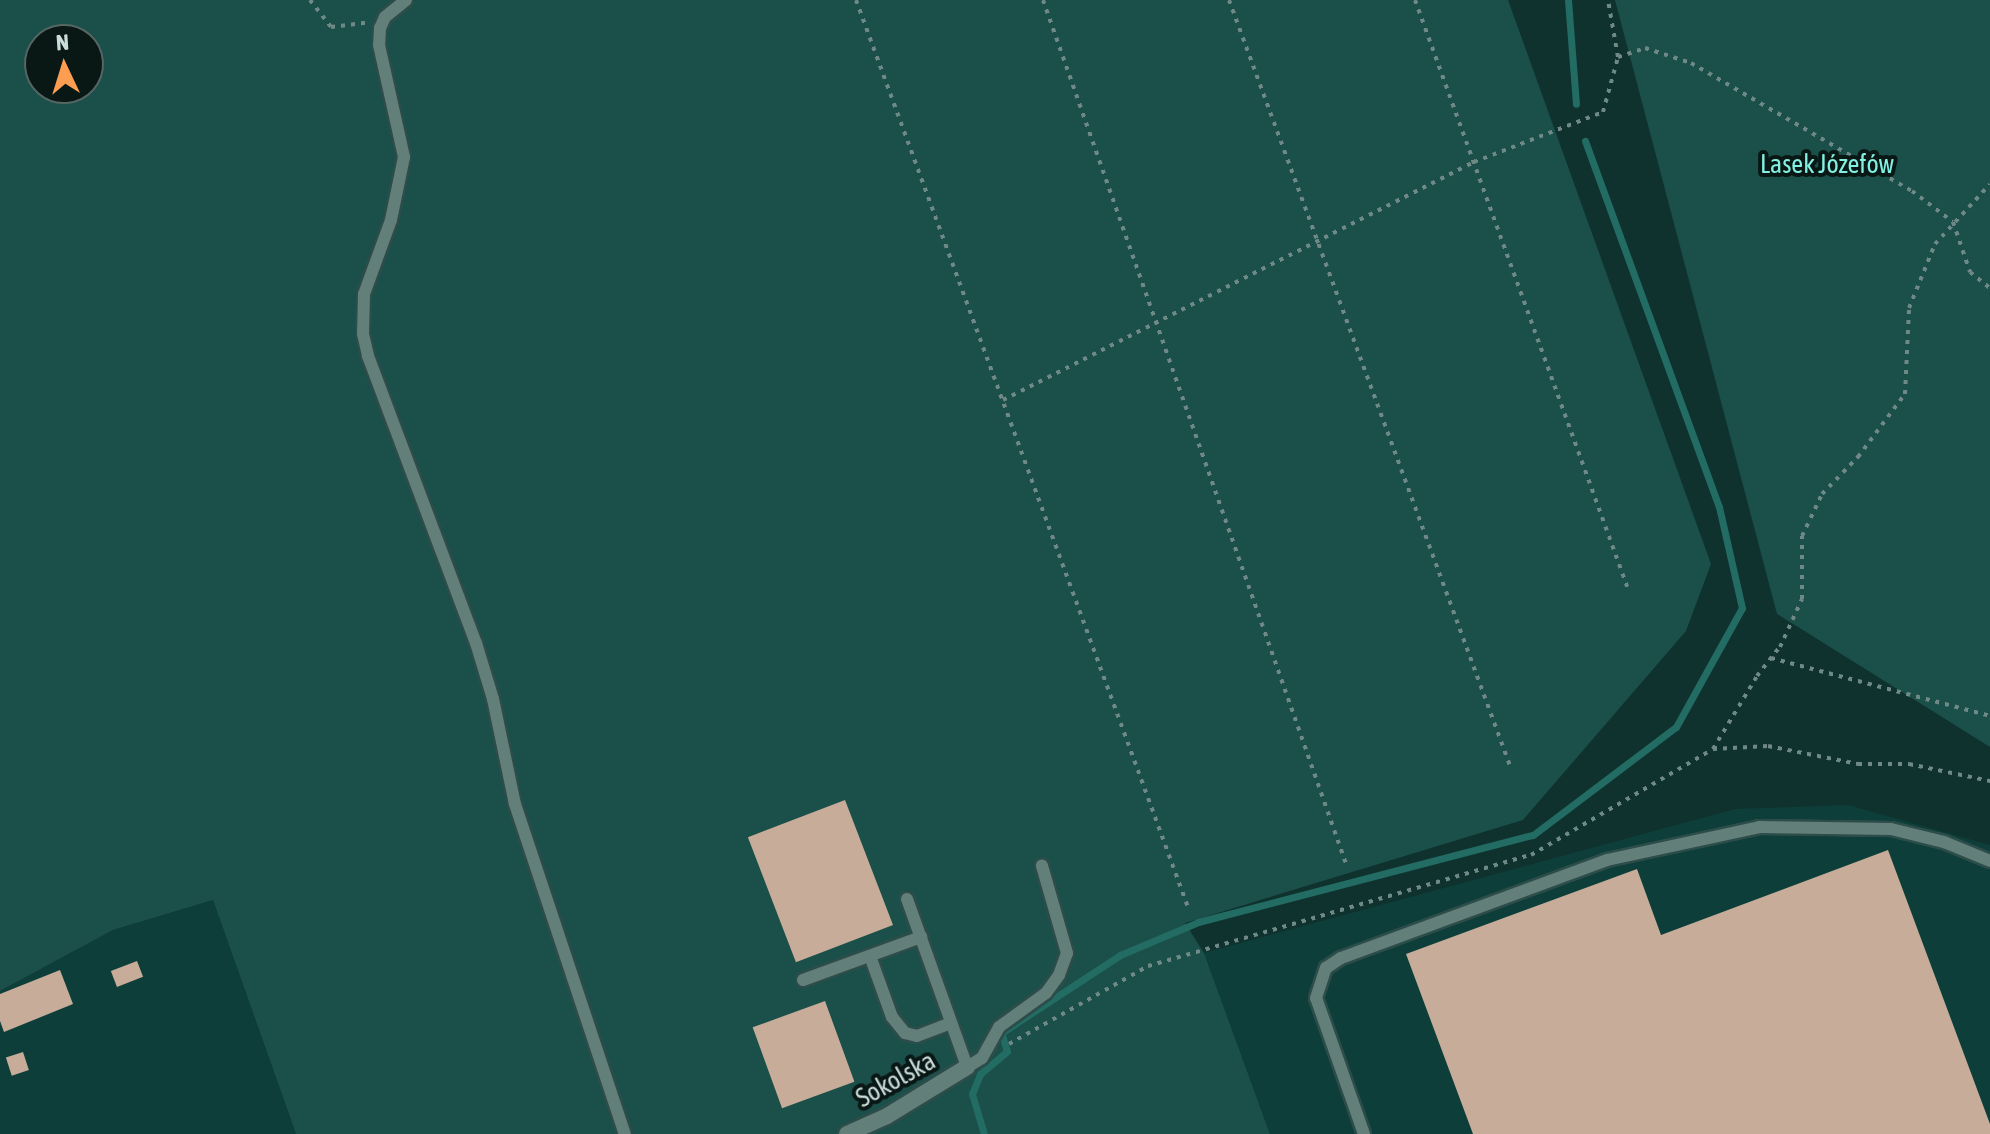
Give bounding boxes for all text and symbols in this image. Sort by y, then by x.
north arrow [24,24,104,104]
text: N [55,29,70,55]
park label: Lasek Józefów [1760,149,1894,181]
street label: Sokolska [851,1046,941,1114]

